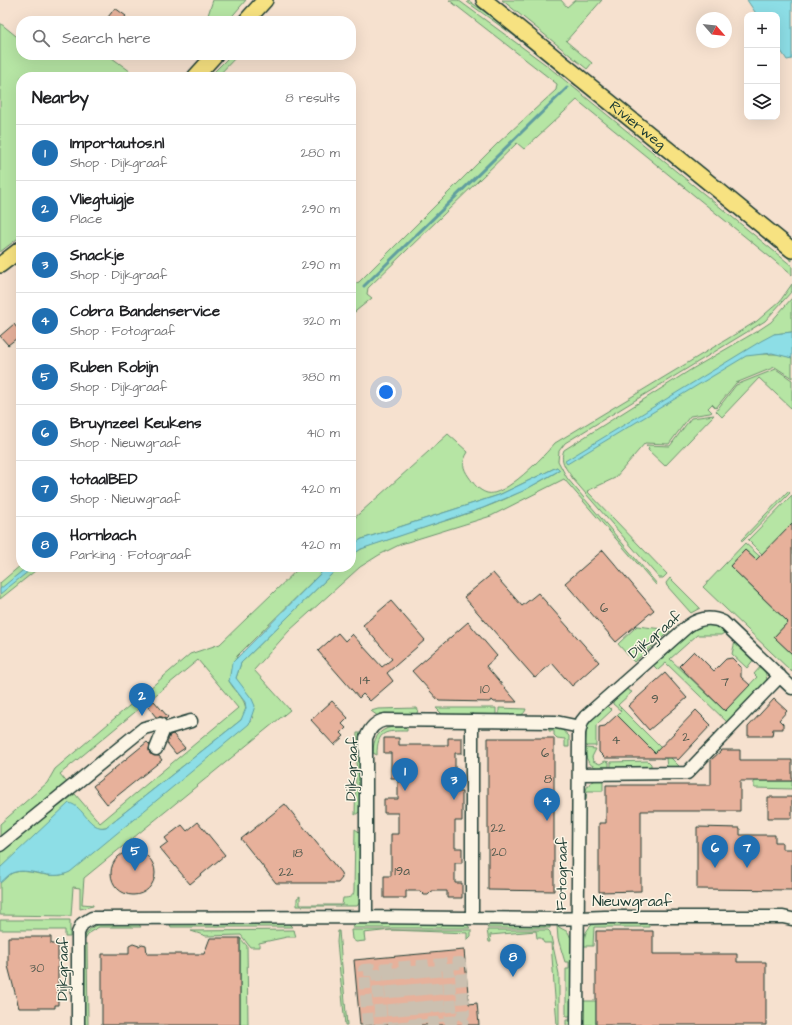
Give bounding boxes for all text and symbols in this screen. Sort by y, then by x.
north arrow [696,12,732,48]
map controls [744,12,780,120]
button: + [744,12,780,48]
search box [16,16,356,60]
icon: search [30,27,52,49]
text: Search here [62,28,151,49]
button: − [744,48,780,84]
button: layers [744,84,780,120]
text: Nearby [32,86,89,110]
text: 8 results [285,89,340,107]
street label: Rivierweg [605,95,671,155]
text: Importautos.nl [70,133,164,154]
text: 1 [44,144,46,162]
text: 280 m [301,144,340,162]
text: Shop · Dijkgraaf [70,154,167,172]
text: Vliegtuigje [70,189,134,210]
text: 2 [41,200,49,218]
text: 290 m [302,200,340,218]
text: Place [70,210,102,228]
text: Snackje [70,245,124,266]
text: 3 [42,256,48,274]
text: 290 m [302,256,340,274]
text: Shop · Dijkgraaf [70,266,167,284]
text: Cobra Bandenservice [70,301,220,322]
text: 4 [41,312,49,330]
text: 320 m [302,312,340,330]
text: Shop · Fotograaf [70,322,175,340]
text: Ruben Robijn [70,357,158,378]
text: 5 [40,368,50,386]
text: 380 m [301,368,340,386]
text: Shop · Dijkgraaf [70,378,167,396]
your location [376,382,396,402]
text: Bruynzeel Keukens [70,413,201,434]
text: 6 [41,424,49,442]
text: 410 m [306,424,340,442]
text: Shop · Nieuwgraaf [70,434,181,452]
text: totaalBED [70,469,137,490]
text: 7 [41,480,49,498]
text: 420 m [300,480,340,498]
text: Shop · Nieuwgraaf [70,490,181,508]
text: Hornbach [70,525,136,546]
text: 8 [41,536,49,554]
text: 420 m [300,536,340,554]
text: Parking · Fotograaf [70,546,191,564]
house number: 6 [600,599,608,617]
street label: Dijkgraaf [624,606,687,664]
house number: 14 [360,671,370,689]
house number: 7 [721,673,729,691]
house number: 10 [480,680,490,698]
pin: 2 [129,683,155,716]
house number: 9 [651,690,659,708]
house number: 2 [682,728,690,746]
house number: 4 [612,731,621,749]
street label: Dijkgraaf [340,737,365,801]
house number: 6 [541,744,549,762]
pin: 1 [392,758,418,791]
pin: 3 [441,767,467,800]
house number: 8 [544,770,553,788]
pin: 4 [534,788,560,821]
house number: 22 [491,819,506,837]
pin: 6 [702,835,728,868]
pin: 7 [734,835,760,868]
street label: Fotograaf [551,837,574,911]
pin: 5 [122,838,148,871]
house number: 20 [491,843,507,861]
house number: 18 [293,844,304,862]
house number: 19a [394,862,410,880]
house number: 22 [279,863,294,881]
street label: Nieuwgraaf [592,891,672,913]
street label: Dijkgraaf [52,937,75,1001]
pin: 8 [500,944,526,977]
house number: 30 [30,959,44,977]

